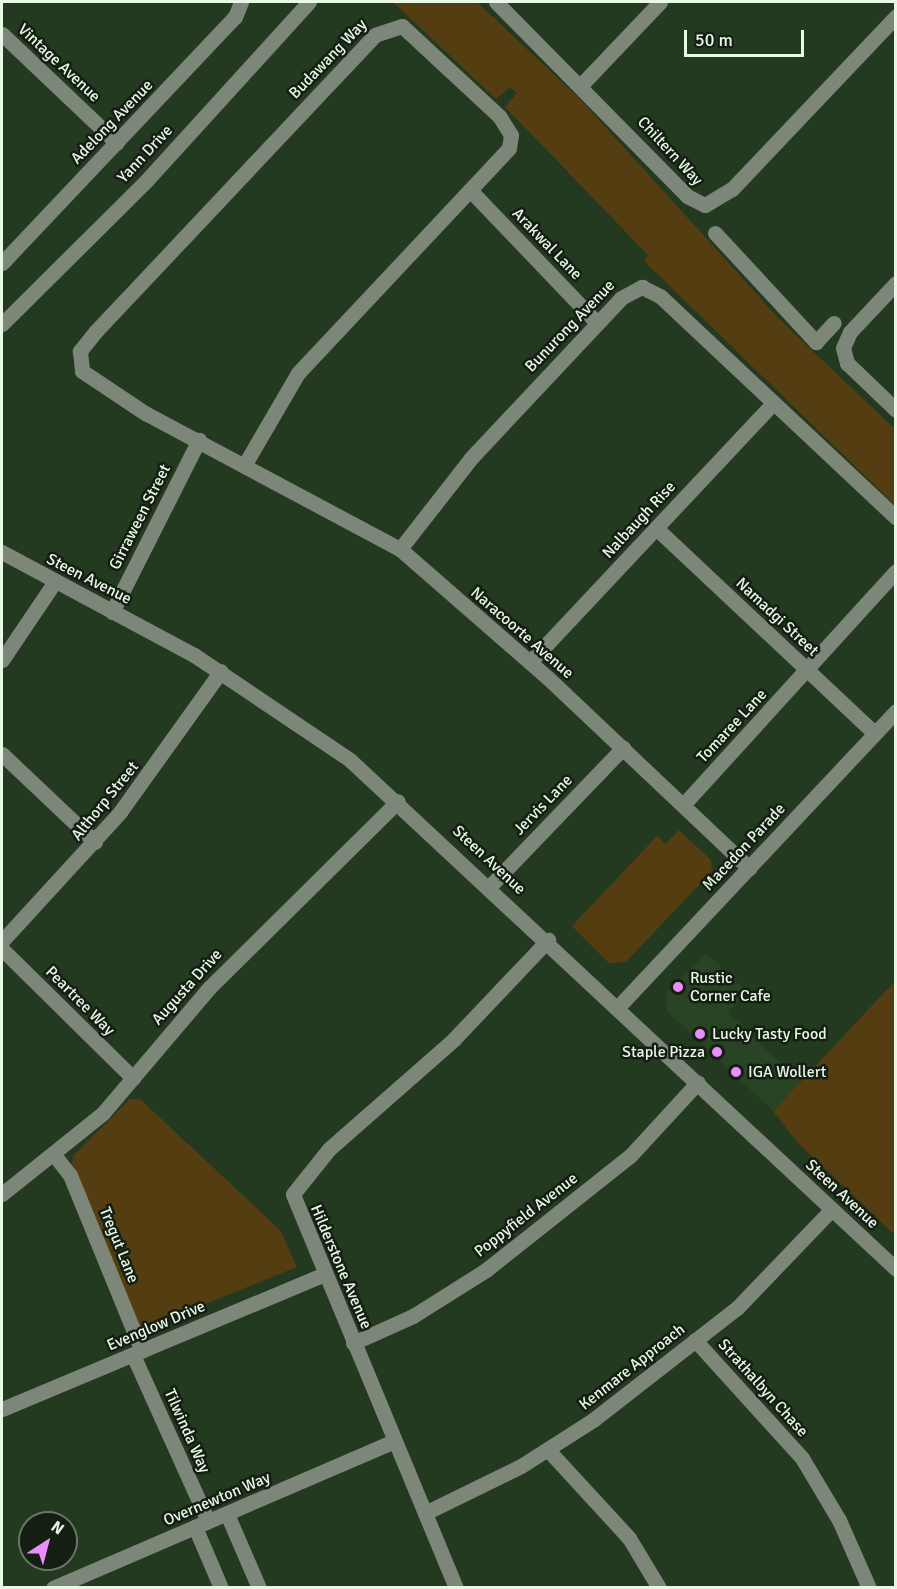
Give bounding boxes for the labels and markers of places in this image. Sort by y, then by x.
place label: Rustic Corner Cafe [690,968,771,1006]
marker: Rustic Corner Cafe [671,980,685,994]
place label: Lucky Tasty Food [712,1024,827,1044]
marker: Lucky Tasty Food [693,1027,707,1041]
place label: Staple Pizza [622,1042,705,1062]
marker: Staple Pizza [710,1045,724,1059]
place label: IGA Wollert [748,1062,826,1082]
marker: IGA Wollert [729,1065,743,1079]

